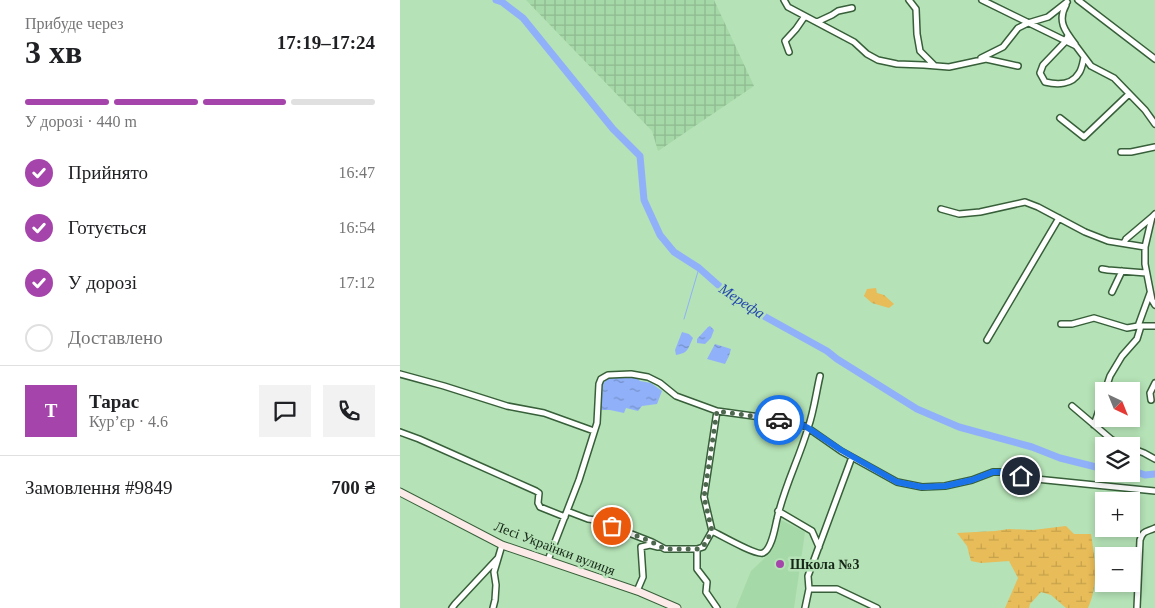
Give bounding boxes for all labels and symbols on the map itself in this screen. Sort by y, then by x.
water label: Мерефа [715,280,768,322]
north arrow [1095,382,1140,428]
courier [754,395,804,445]
pin [1000,455,1042,497]
pin [591,505,633,547]
street label: Лесі Українки вулиця [492,518,618,579]
place label: Школа №3 [790,557,860,572]
marker: Школа №3 [774,558,786,570]

